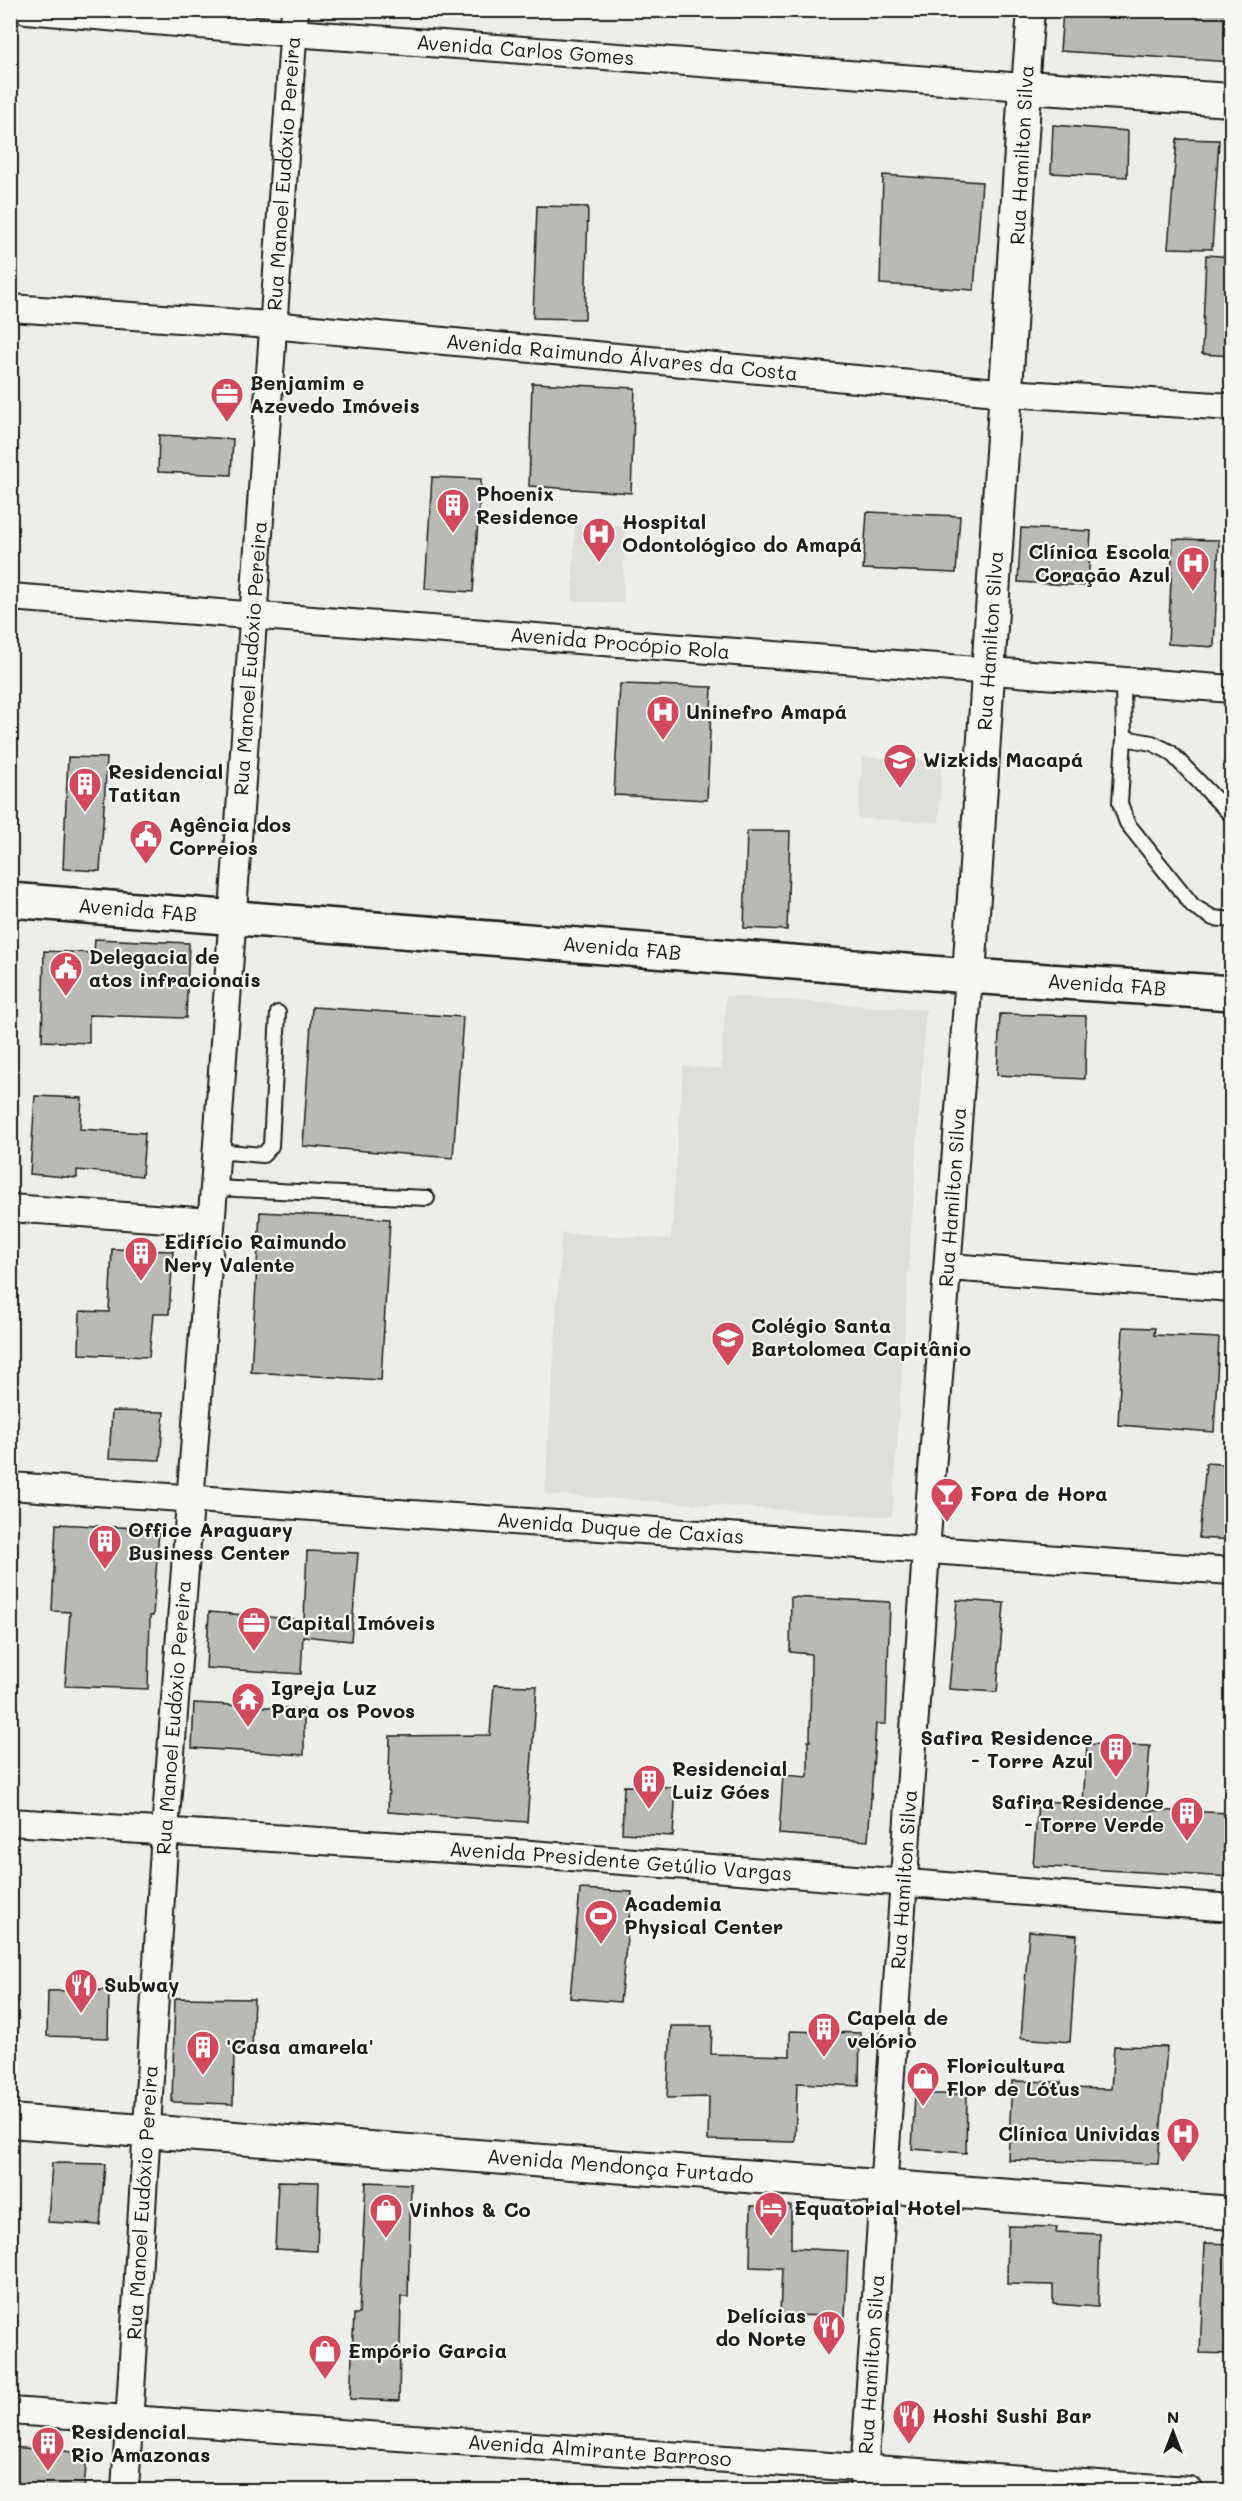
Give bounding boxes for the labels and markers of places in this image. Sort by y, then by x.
place label: Benjamim e Azevedo Imóveis [250,369,420,418]
office icon: Benjamim e Azevedo Imóveis [209,376,245,423]
place label: Phoenix Residence [476,480,579,529]
building icon: Phoenix Residence [435,487,471,534]
place label: Hospital Odontológico do Amapá [622,508,862,557]
hospital icon: Hospital Odontológico do Amapá [581,516,617,563]
place label: Clínica Escola Coração Azul [1028,538,1170,587]
hospital icon: Clínica Escola Coração Azul [1175,545,1211,592]
hospital icon: Uninefro Amapá [645,694,681,741]
place label: Uninefro Amapá [686,698,847,724]
school or university icon: Wizkids Macapá [882,742,918,789]
place label: Wizkids Macapá [923,746,1083,772]
place label: Residencial Tatitan [108,758,223,807]
building icon: Residencial Tatitan [67,766,103,813]
place label: Agência dos Correios [169,811,291,860]
public building icon: Agência dos Correios [128,818,164,865]
place label: Delegacia de atos infracionais [89,943,261,992]
public building icon: Delegacia de atos infracionais [48,950,84,997]
place label: Edifício Raimundo Nery Valente [164,1228,346,1277]
building icon: Edifício Raimundo Nery Valente [123,1235,159,1282]
place label: Colégio Santa Bartolomea Capitânio [751,1312,971,1361]
school or university icon: Colégio Santa Bartolomea Capitânio [710,1320,746,1367]
bar icon: Fora de Hora [929,1476,965,1523]
place label: Fora de Hora [970,1480,1108,1506]
place label: Office Araguary Business Center [128,1516,293,1565]
building icon: Office Araguary Business Center [87,1523,123,1570]
office icon: Capital Imóveis [236,1605,272,1652]
place label: Capital Imóveis [277,1609,435,1635]
place label: Igreja Luz Para os Povos [271,1674,415,1723]
temple icon: Igreja Luz Para os Povos [230,1681,266,1728]
place label: Safira Residence - Torre Azul [920,1724,1093,1773]
building icon: Safira Residence - Torre Azul [1098,1731,1134,1778]
place label: Residencial Luiz Góes [672,1755,787,1804]
building icon: Residencial Luiz Góes [631,1763,667,1810]
place label: Safira Residence - Torre Verde [991,1788,1164,1837]
building icon: Safira Residence - Torre Verde [1169,1795,1205,1842]
place label: Academia Physical Center [624,1890,783,1939]
sports icon: Academia Physical Center [583,1898,619,1945]
restaurant icon: Subway [63,1967,99,2014]
place label: Subway [104,1971,179,1997]
place label: Capela de velório [847,2004,948,2053]
building icon: Capela de velório [806,2011,842,2058]
building icon: 'Casa amarela' [185,2029,221,2076]
place label: 'Casa amarela' [226,2033,374,2059]
place label: Floricultura Flor de Lótus [946,2052,1080,2101]
shop icon: Floricultura Flor de Lótus [905,2060,941,2107]
hospital icon: Clínica Unividas [1165,2116,1201,2163]
place label: Clínica Unividas [998,2120,1160,2146]
hotel icon: Equatorial Hotel [753,2190,789,2237]
shop icon: Vinhos & Co [368,2192,404,2239]
place label: Equatorial Hotel [794,2194,961,2220]
place label: Vinhos & Co [409,2196,531,2222]
place label: Delícias do Norte [715,2302,806,2351]
restaurant icon: Delícias do Norte [811,2309,847,2356]
shop icon: Empório Garcia [307,2333,343,2380]
place label: Empório Garcia [348,2337,507,2363]
restaurant icon: Hoshi Sushi Bar [891,2398,927,2445]
place label: Hoshi Sushi Bar [932,2402,1092,2428]
place label: Residencial Rio Amazonas [71,2418,210,2467]
building icon: Residencial Rio Amazonas [30,2425,66,2472]

